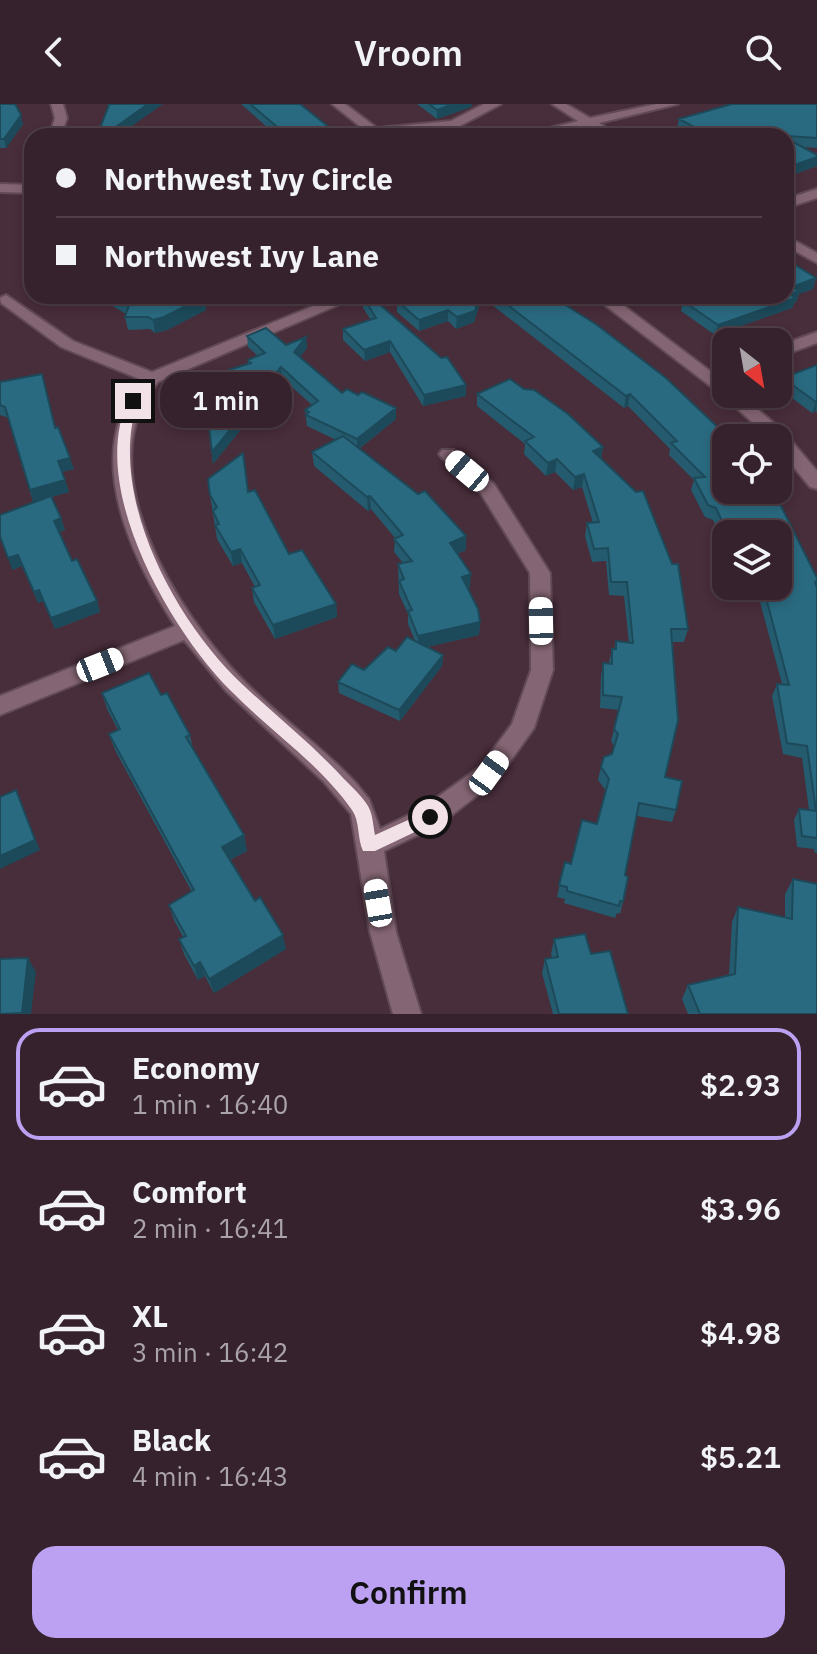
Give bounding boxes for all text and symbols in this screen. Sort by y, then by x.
text: Vroom [354,29,463,76]
icon: back [32,30,76,74]
icon: search [741,30,785,74]
text: Northwest Ivy Circle [104,159,393,198]
text: Northwest Ivy Lane [104,236,379,275]
north arrow [712,328,792,408]
map controls [712,328,792,600]
callout: 1 min [161,373,293,429]
route end [115,383,151,419]
text: 1 min [192,383,260,417]
button: locate [712,424,792,504]
car [441,446,493,496]
button: layers [712,520,792,600]
car [529,597,553,645]
car [73,645,127,685]
car [465,747,513,799]
route start [412,799,448,835]
car [362,877,394,929]
icon: car [36,1048,108,1120]
text: Economy [132,1048,260,1087]
text: $2.93 [700,1065,781,1104]
text: 1 min · 16:40 [132,1087,288,1121]
icon: car [36,1172,108,1244]
text: Comfort [132,1172,247,1211]
text: $3.96 [700,1189,781,1228]
text: 2 min · 16:41 [132,1211,288,1245]
icon: car [36,1296,108,1368]
text: XL [132,1296,168,1335]
text: $4.98 [700,1313,781,1352]
text: 3 min · 16:42 [132,1335,288,1369]
icon: car [36,1420,108,1492]
text: Black [132,1420,211,1459]
text: $5.21 [700,1437,781,1476]
text: 4 min · 16:43 [132,1459,288,1493]
button: Confirm [32,1546,785,1638]

